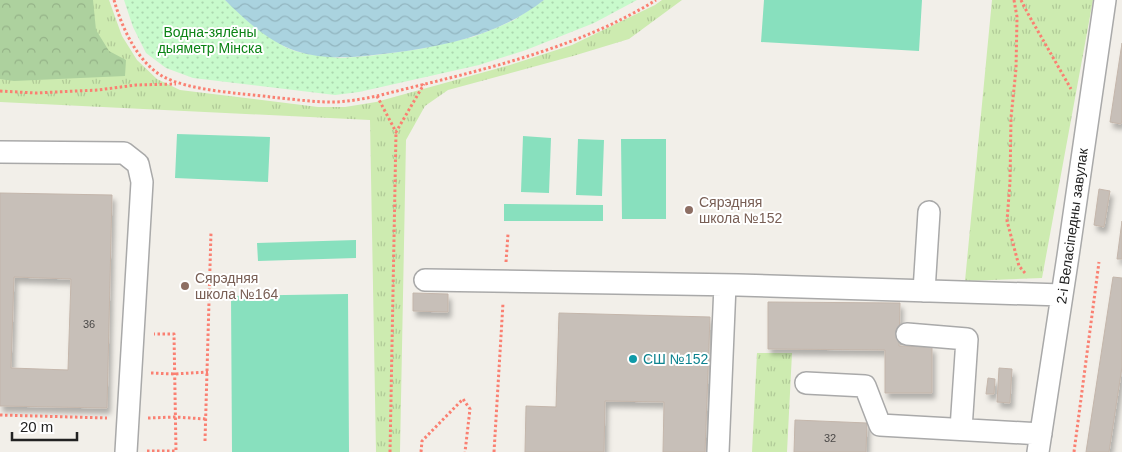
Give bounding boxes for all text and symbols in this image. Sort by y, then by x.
park label: Водна-зялёны дыяметр Мінска [158,24,262,56]
street label: 2-і Веласіпедны завулак [1053,146,1091,305]
place label: Сярэдняя школа №152 [699,194,782,226]
marker: Сярэдняя школа №152 [683,204,695,216]
place label: Сярэдняя школа №164 [195,270,278,302]
marker: Сярэдняя школа №164 [179,280,191,292]
house number: 36 [83,318,95,330]
place label: СШ №152 [643,351,708,367]
marker: СШ №152 [627,353,639,365]
scale bar [12,410,78,442]
text: 20 m [20,418,53,435]
house number: 32 [824,432,836,444]

